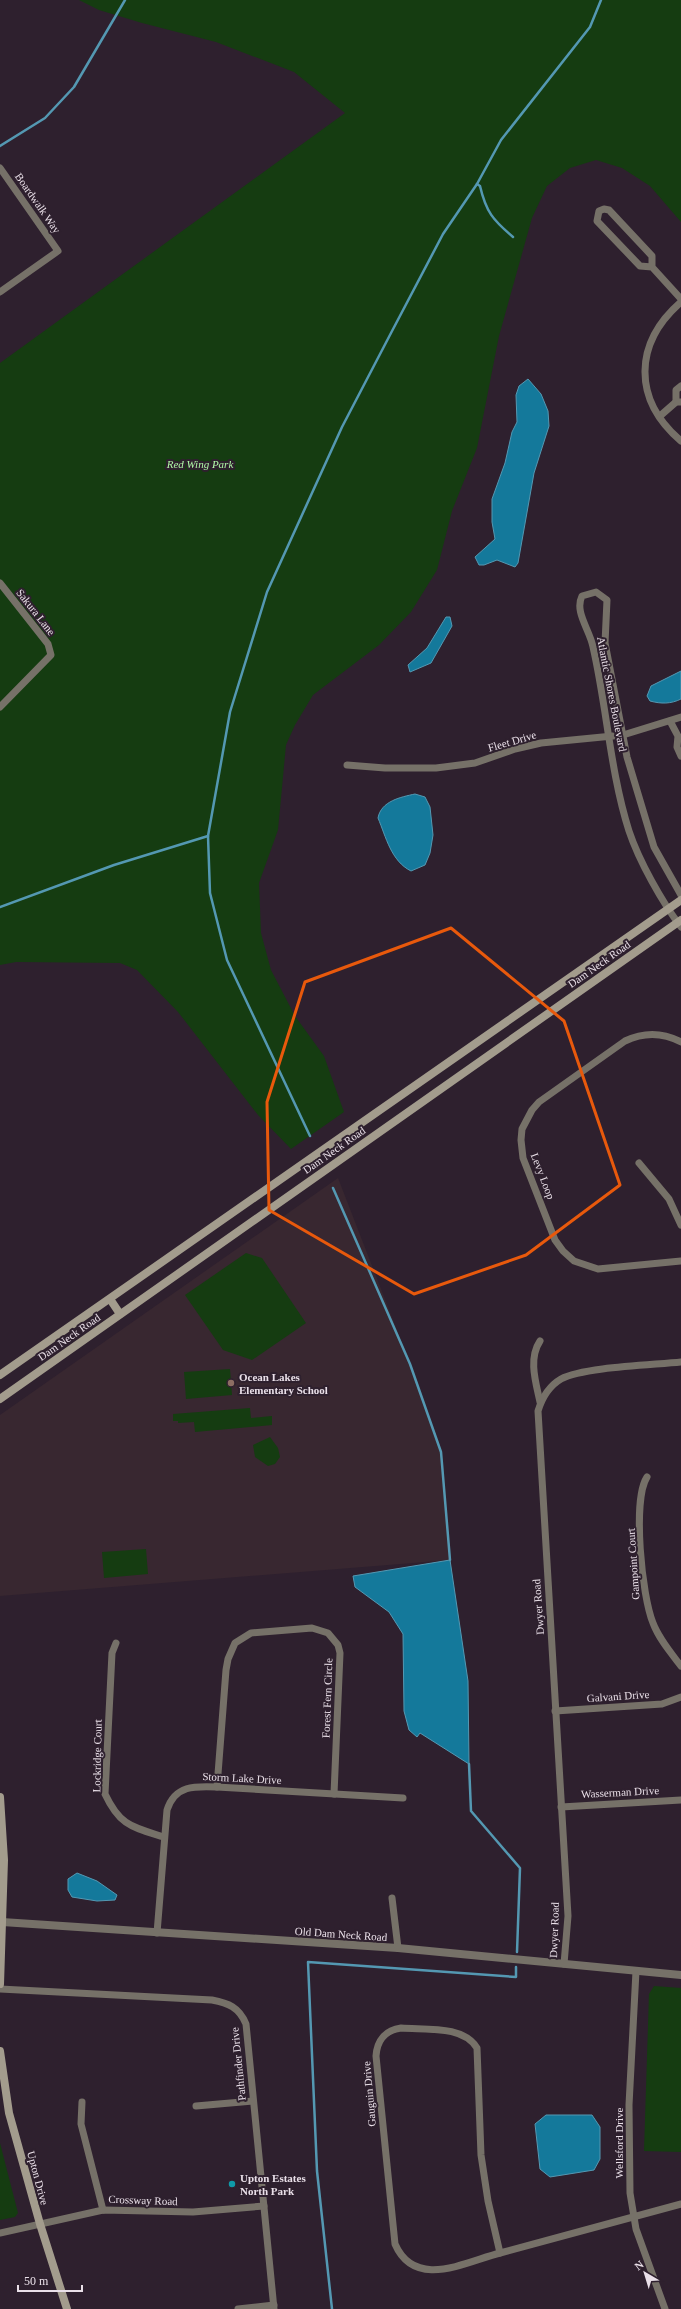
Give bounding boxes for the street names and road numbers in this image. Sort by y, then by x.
street label: Boardwalk Way [13,171,63,236]
street label: Sakura Lane [14,587,58,638]
street label: Atlantic Shores Boulevard [595,636,629,753]
street label: Fleet Drive [486,728,538,754]
street label: Dam Neck Road [566,938,633,990]
street label: Dam Neck Road [301,1124,368,1176]
street label: Levy Loop [529,1151,557,1201]
street label: Dam Neck Road [36,1311,103,1363]
street label: Gampoint Court [625,1528,641,1600]
street label: Dwyer Road [530,1578,546,1635]
street label: Forest Fern Circle [320,1658,334,1738]
street label: Galvani Drive [586,1688,650,1704]
street label: Lockridge Court [90,1719,104,1793]
street label: Storm Lake Drive [202,1770,282,1786]
street label: Wasserman Drive [581,1784,659,1800]
street label: Dwyer Road [547,1901,561,1958]
street label: Old Dam Neck Road [294,1925,388,1943]
street label: Pathfinder Drive [228,2027,248,2101]
street label: Gauguin Drive [360,2061,378,2127]
street label: Wellsford Drive [613,2107,625,2178]
street label: Upton Drive [25,2150,51,2206]
street label: Crossway Road [108,2193,178,2207]

